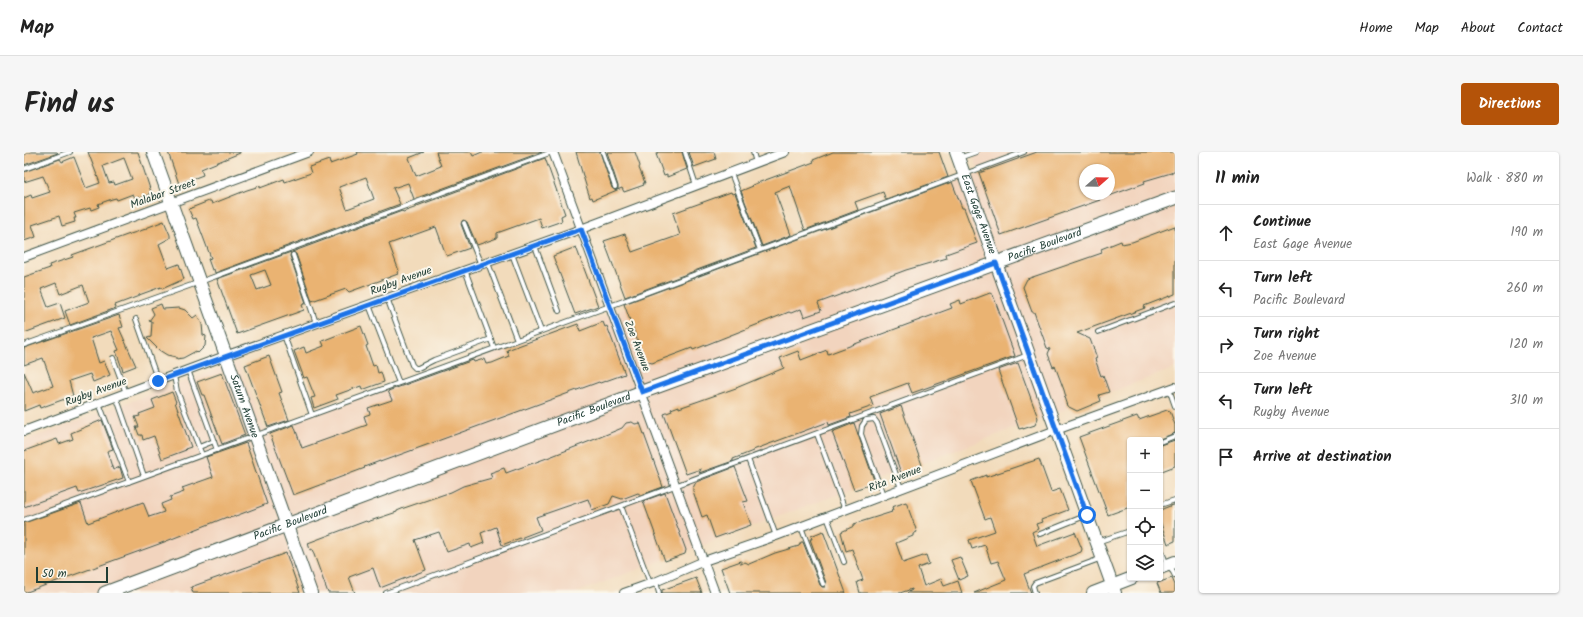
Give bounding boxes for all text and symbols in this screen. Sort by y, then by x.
text: Map [20,13,54,43]
text: Home [1359,17,1393,39]
text: Map [1415,17,1439,39]
text: About [1461,17,1495,39]
text: Contact [1517,17,1563,39]
text: Find us [24,82,115,127]
button: Directions [1461,83,1559,125]
north arrow [1079,164,1115,200]
text: 11 min [1215,165,1260,192]
text: Walk · 880 m [1466,168,1543,189]
street label: East Gage Avenue [956,172,1001,257]
street label: Malabar Street [128,174,199,214]
text: Continue [1253,210,1311,234]
icon: ahead [1215,222,1237,244]
text: 190 m [1511,222,1543,243]
street label: Pacific Boulevard [1005,223,1085,267]
text: East Gage Avenue [1253,234,1352,255]
street label: Rugby Avenue [368,261,435,301]
text: Turn left [1253,266,1313,290]
icon: left [1215,278,1237,300]
text: 260 m [1506,278,1543,299]
text: Pacific Boulevard [1253,290,1345,311]
street label: Zoe Avenue [619,318,655,374]
text: Turn right [1253,322,1320,346]
icon: right [1215,334,1237,356]
text: 120 m [1509,334,1543,355]
text: Zoe Avenue [1253,346,1316,367]
street label: Rugby Avenue [63,372,130,412]
route end [149,372,167,390]
street label: Saturn Avenue [224,372,264,441]
text: Turn left [1253,378,1313,402]
street label: Pacific Boulevard [554,388,634,432]
icon: left [1215,390,1237,412]
text: 310 m [1509,390,1543,411]
text: Rugby Avenue [1253,402,1329,423]
map controls [1127,437,1163,581]
button: + [1127,437,1163,473]
text: Arrive at destination [1253,445,1392,469]
icon: arrive [1215,446,1237,468]
street label: Rita Avenue [866,461,924,497]
button: − [1127,473,1163,509]
street label: Pacific Boulevard [251,501,330,546]
route start [1078,506,1096,524]
button: locate [1127,509,1163,545]
button: layers [1127,545,1163,581]
scale bar [36,565,108,584]
text: 50 m [42,565,67,583]

